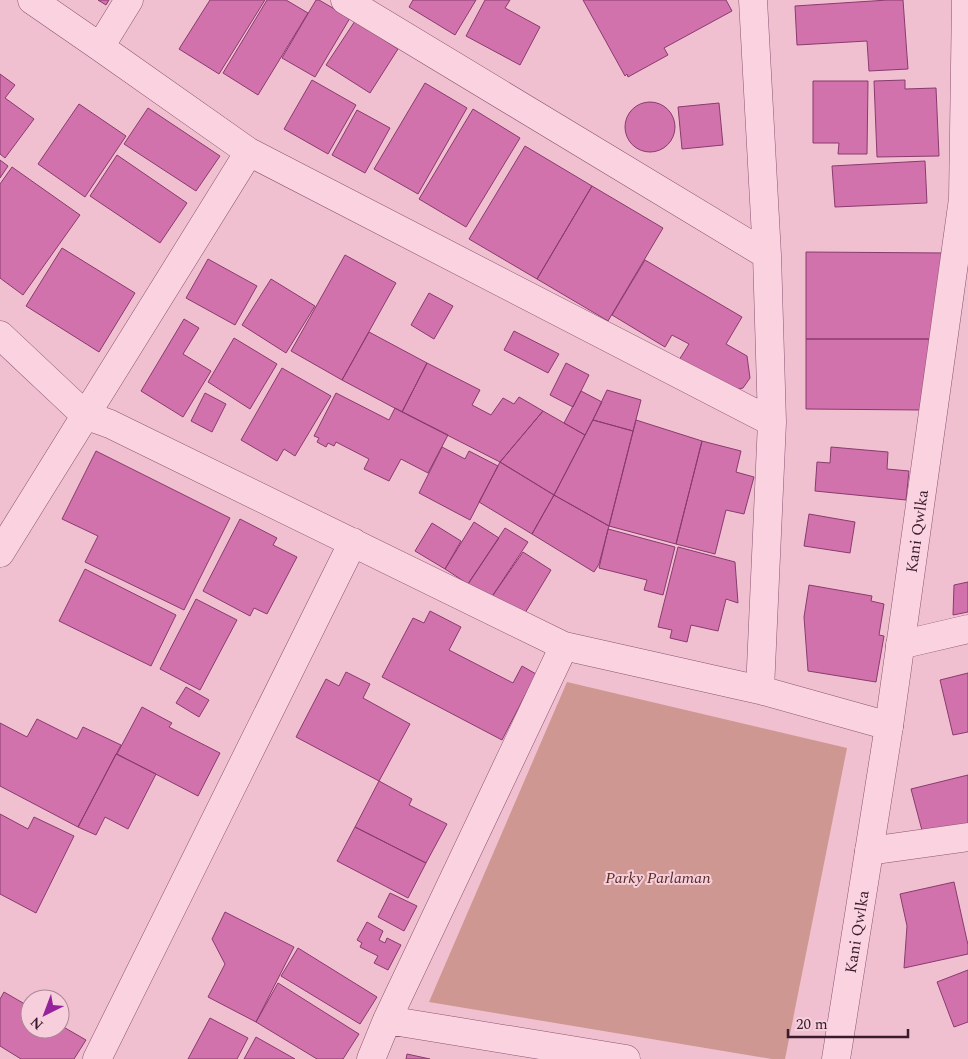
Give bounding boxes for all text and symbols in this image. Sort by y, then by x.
street label: Kani Qwlka [900,488,935,574]
park label: Parky Parlaman [605,866,711,890]
street label: Kani Qwlka [839,888,876,975]
north arrow [20,989,70,1039]
scale bar [788,1006,908,1038]
text: N [25,1012,48,1035]
text: 20 m [796,1013,828,1036]

